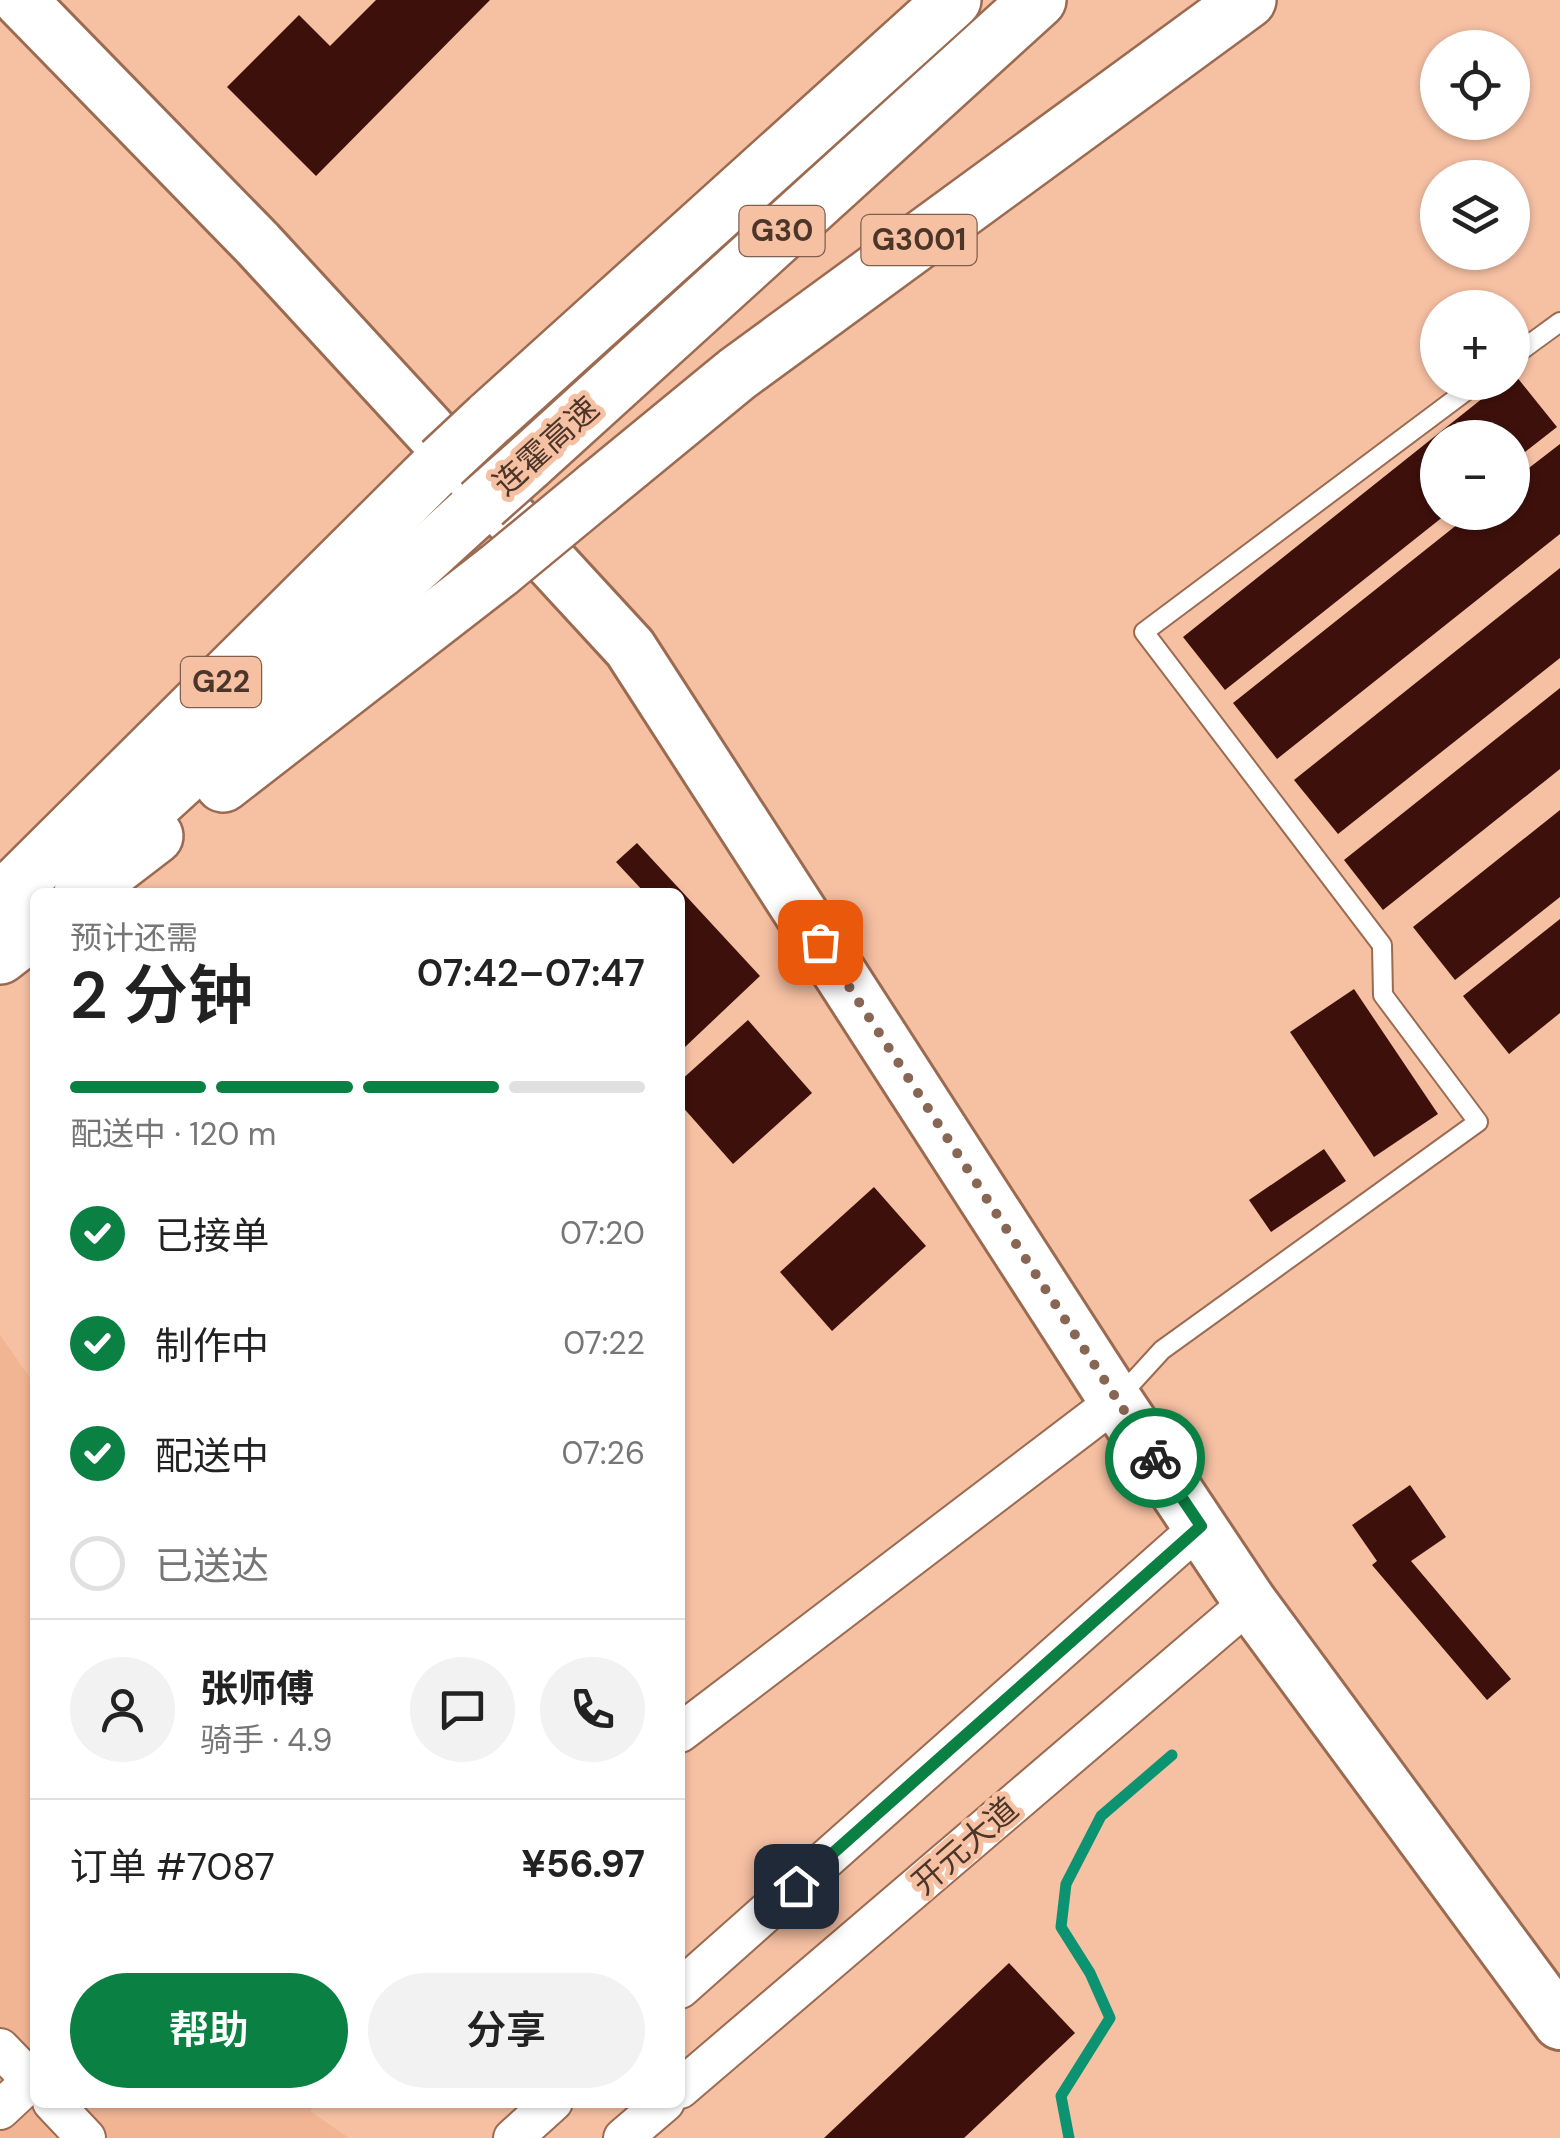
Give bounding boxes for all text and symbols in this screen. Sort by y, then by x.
map controls [1420,30,1530,530]
button: locate [1420,30,1530,140]
button: layers [1420,160,1530,270]
road number: G30 [740,206,824,256]
road number: G3001 [862,215,976,265]
button: + [1420,290,1530,400]
street label: 连霍高速 [484,388,608,504]
button: − [1420,420,1530,530]
road number: G22 [181,657,261,707]
pin [778,900,863,985]
icon: bag [793,915,848,970]
text: 预计还需 [70,917,198,959]
text: 07:42–07:47 [417,948,645,998]
text: 2 分钟 [70,954,253,1038]
text: 配送中 · 120 m [70,1113,276,1155]
icon: check [70,1206,125,1261]
text: 已接单 [155,1211,269,1261]
text: 07:20 [560,1212,645,1254]
icon: check [70,1316,125,1371]
text: 制作中 [155,1321,269,1371]
text: 07:22 [563,1322,645,1364]
courier [1105,1408,1205,1508]
icon: check [70,1426,125,1481]
text: 配送中 [155,1431,269,1481]
icon: bike [1128,1431,1183,1486]
text: 07:26 [561,1432,645,1474]
text: 已送达 [155,1541,269,1591]
button: person [70,1657,175,1762]
button: chat [410,1657,515,1762]
button: phone [540,1657,645,1762]
text: 张师傅 [200,1664,314,1714]
text: 骑手 · 4.9 [200,1719,332,1761]
street label: 开元大道 [903,1788,1027,1904]
text: ¥56.97 [521,1839,645,1889]
text: 订单 #7087 [70,1842,275,1892]
pin [754,1844,839,1929]
icon: home [769,1859,824,1914]
button: 帮助 [70,1973,348,2088]
button: 分享 [368,1973,645,2088]

